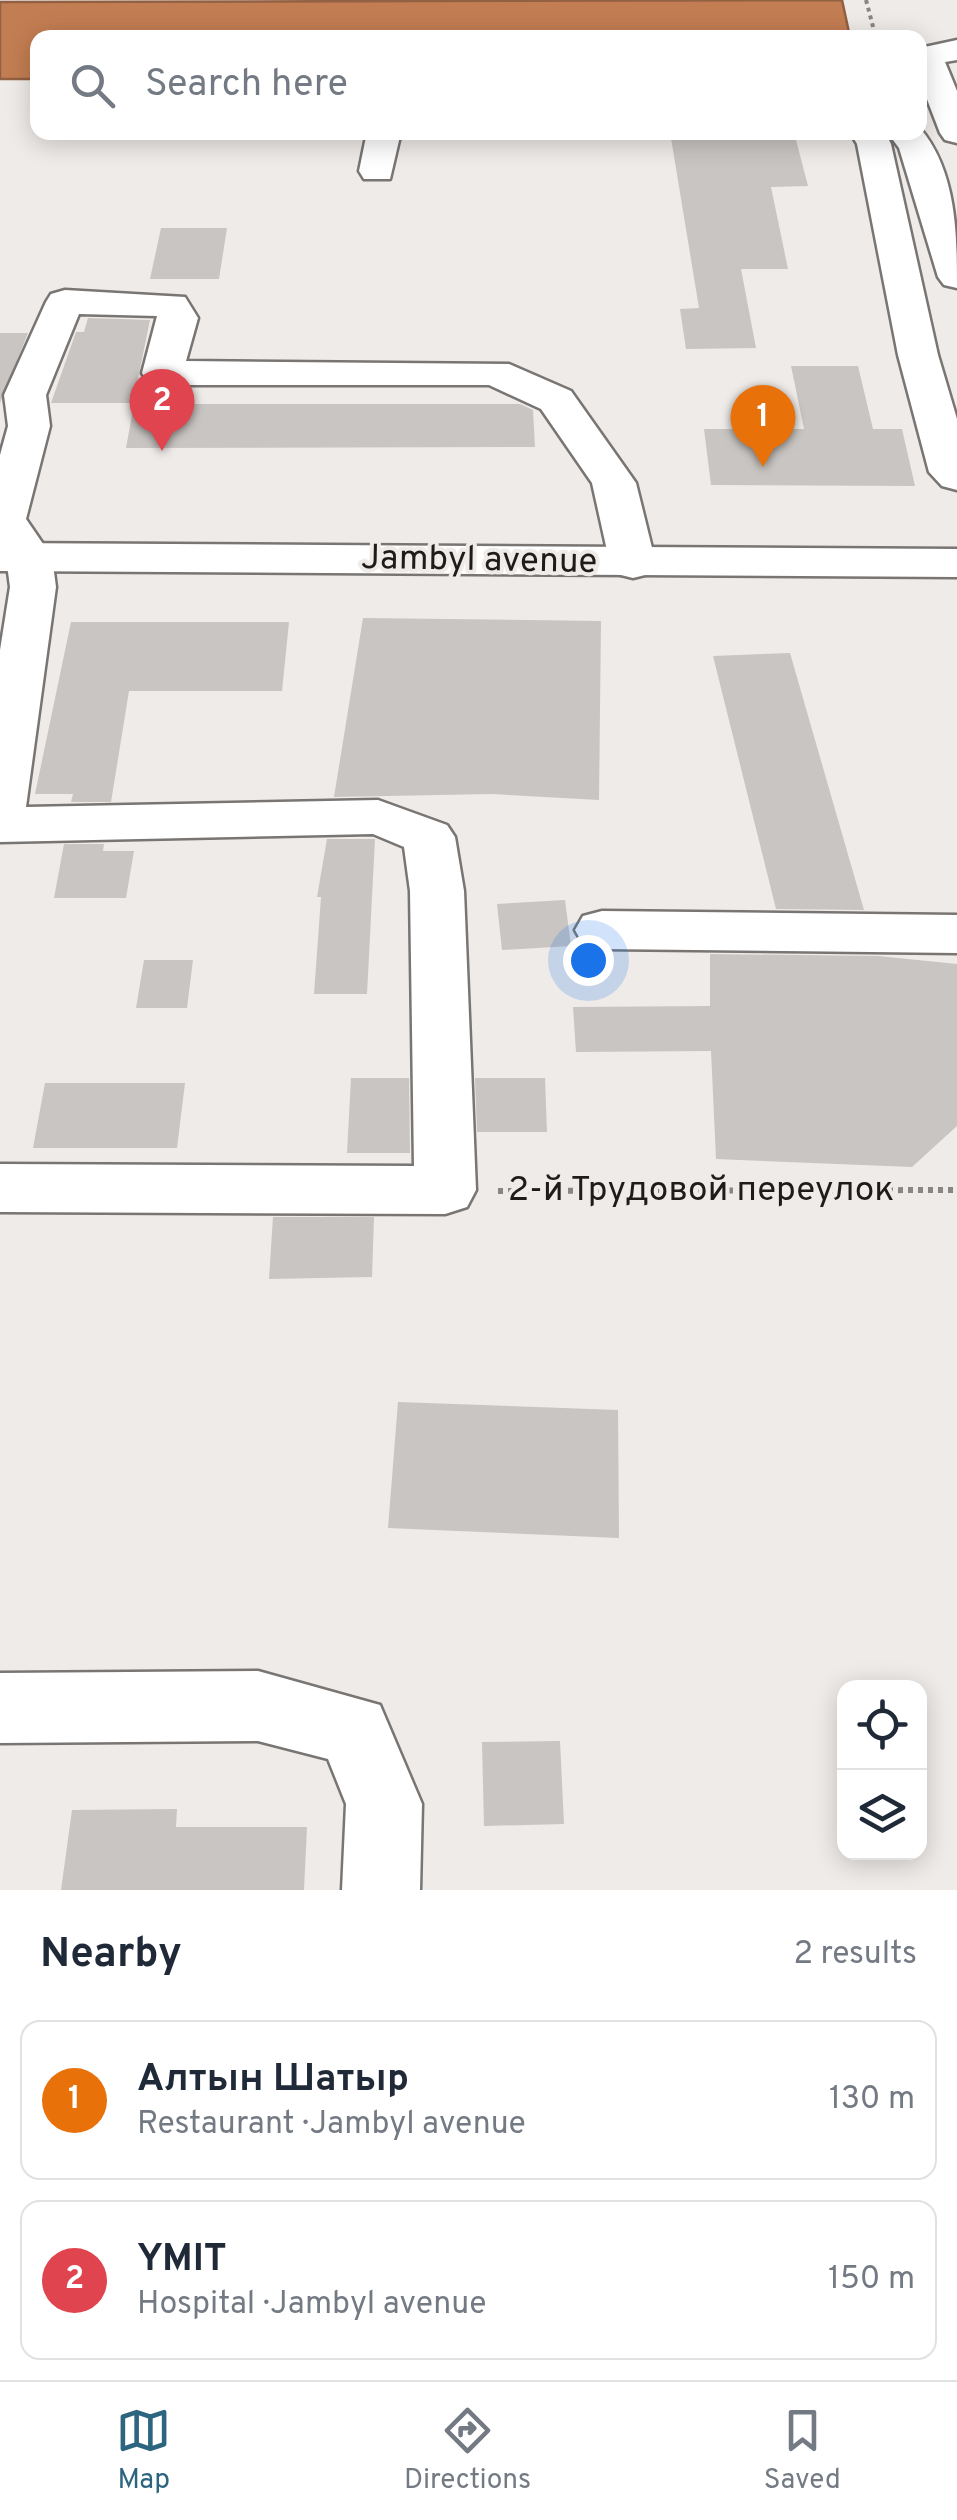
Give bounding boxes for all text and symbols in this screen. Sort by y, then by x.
search box [30,30,927,140]
icon: search [65,58,120,113]
text: Search here [145,61,348,110]
pin: 2 [130,368,194,451]
pin: 1 [730,384,796,467]
street label: Jambyl avenue [360,537,598,585]
your location [563,935,614,986]
street label: 2-й Трудовой переулок [508,1169,894,1213]
map controls [837,1680,927,1860]
button: locate [837,1680,927,1770]
button: layers [837,1770,927,1860]
text: Nearby [40,1929,182,1982]
text: 2 results [793,1935,917,1975]
text: Алтын Шатыр [137,2056,409,2105]
text: 1 [68,2080,81,2120]
text: 130 m [829,2080,915,2120]
text: Restaurant · Jambyl avenue [137,2105,526,2145]
text: YMIT [137,2236,227,2285]
text: 2 [65,2260,84,2300]
text: 150 m [828,2260,915,2300]
text: Hospital · Jambyl avenue [137,2285,486,2325]
tab: Map [116,2403,171,2499]
tab: Directions [404,2403,531,2499]
tab: Saved [764,2403,841,2499]

